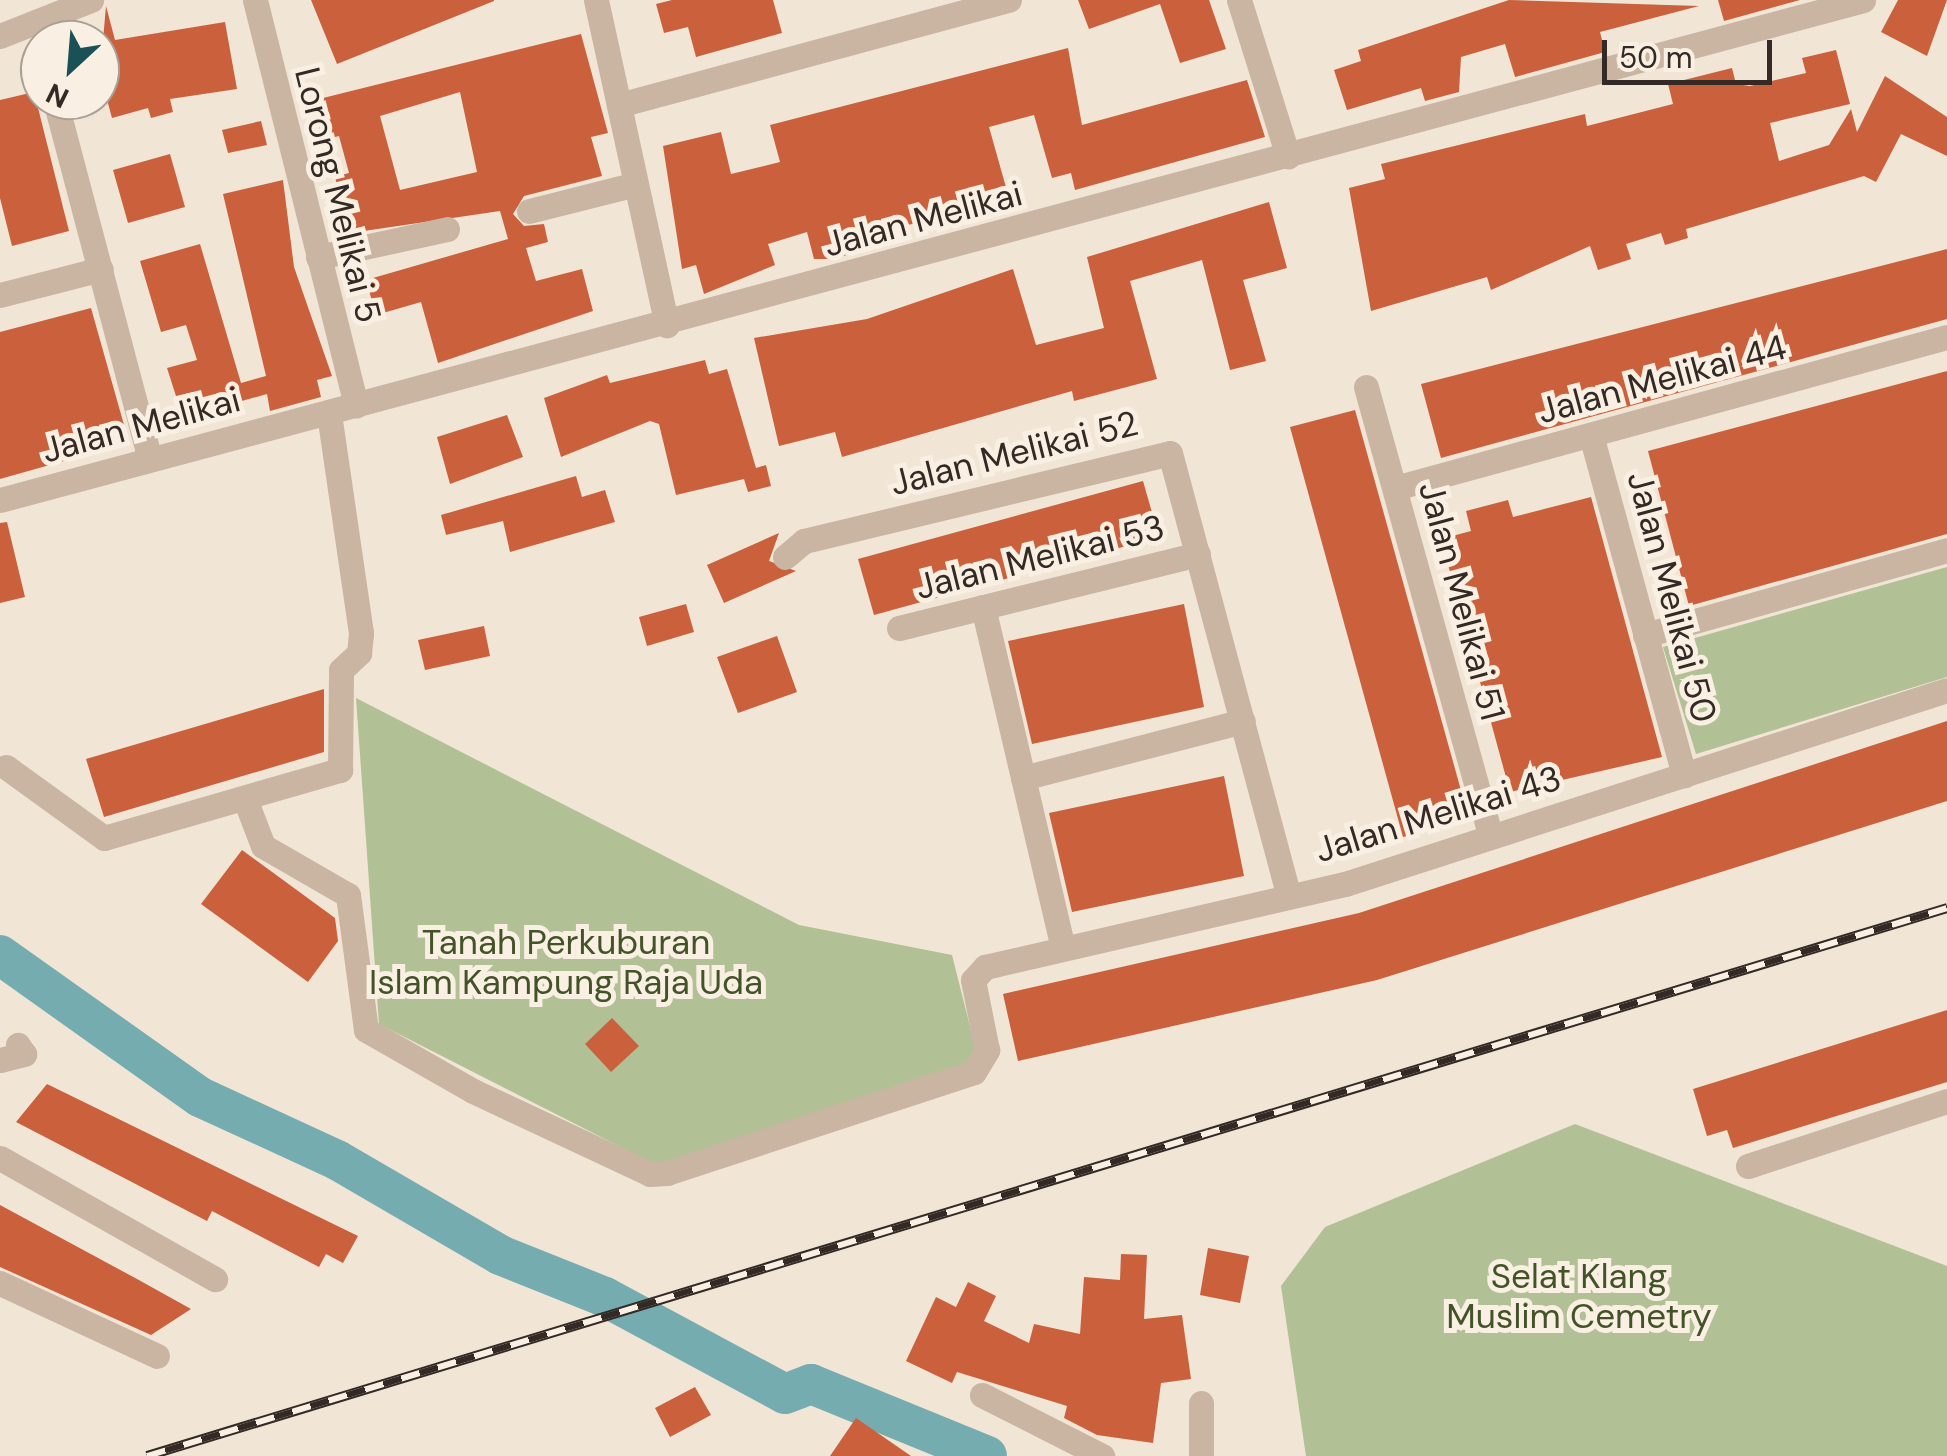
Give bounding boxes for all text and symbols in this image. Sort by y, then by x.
north arrow [20,20,120,120]
scale bar [1607,20,1777,82]
text: 50 m [1619,38,1693,77]
street label: Lorong Melikai 5 [286,63,390,327]
text: N [40,75,75,117]
street label: Jalan Melikai [819,172,1027,266]
street label: Jalan Melikai 44 [1533,326,1791,432]
street label: Jalan Melikai [37,378,245,472]
street label: Jalan Melikai 52 [886,402,1142,504]
street label: Jalan Melikai 50 [1618,467,1726,727]
street label: Jalan Melikai 51 [1410,477,1514,725]
street label: Jalan Melikai 53 [911,506,1169,608]
street label: Jalan Melikai 43 [1310,757,1566,871]
park label: Tanah Perkuburan Islam Kampung Raja Uda [369,921,763,1003]
park label: Selat Klang Muslim Cemetry [1446,1255,1712,1337]

